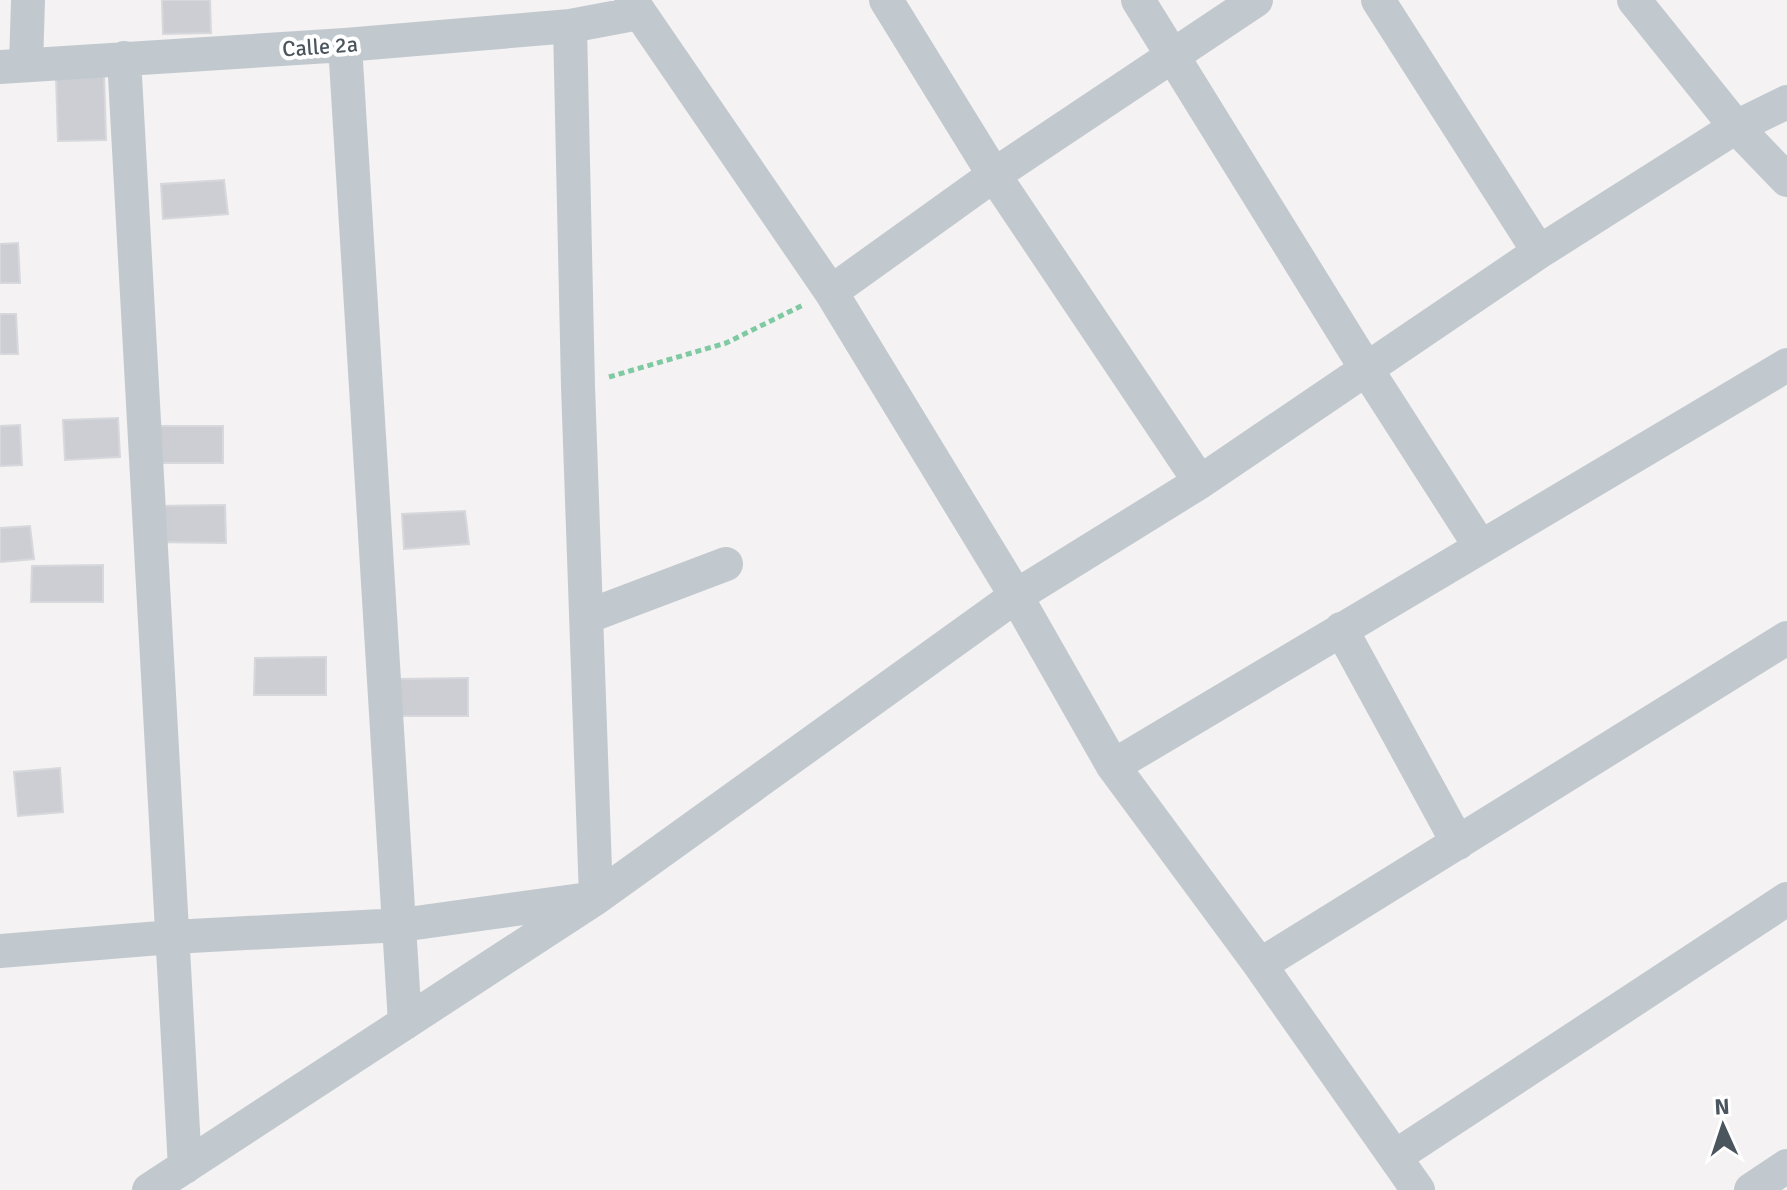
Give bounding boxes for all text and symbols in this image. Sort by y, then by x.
street label: Calle 2a [281,30,359,63]
north arrow [1683,1086,1763,1166]
text: N [1714,1093,1730,1120]

